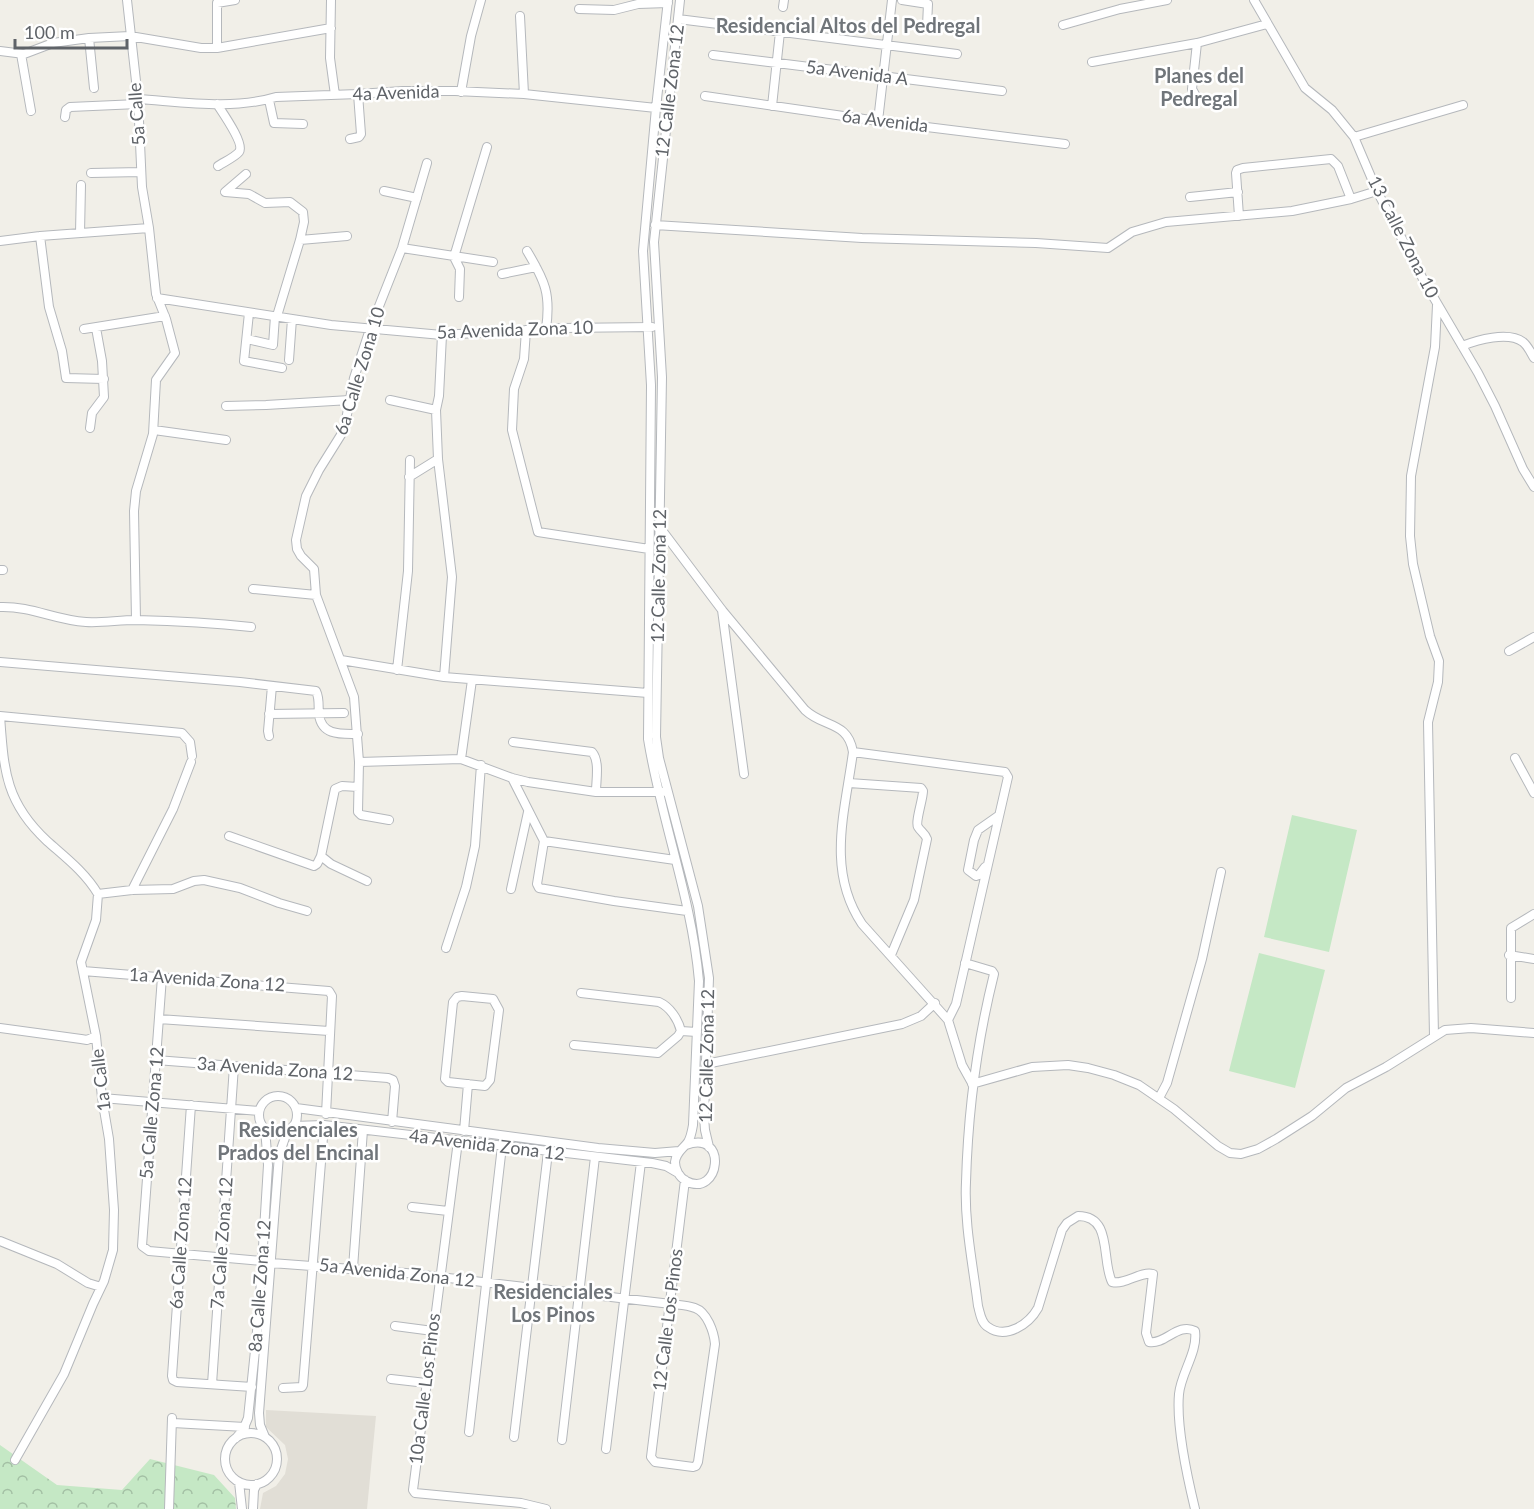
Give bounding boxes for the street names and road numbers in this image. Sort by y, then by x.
street label: 12 Calle Zona 12 [650,23,688,159]
street label: 5a Avenida A [805,55,910,89]
street label: 4a Avenida [352,79,440,105]
street label: 5a Calle [123,82,149,146]
street label: 6a Avenida [841,104,930,136]
street label: 13 Calle Zona 10 [1364,172,1444,301]
street label: 6a Calle Zona 10 [329,304,389,437]
street label: 5a Avenida Zona 10 [436,315,594,343]
street label: 12 Calle Zona 12 [646,509,670,643]
street label: 1a Avenida Zona 12 [128,963,286,995]
street label: 12 Calle Zona 12 [694,989,718,1123]
street label: 5a Calle Zona 12 [134,1046,168,1180]
street label: 1a Calle [85,1048,115,1113]
street label: 3a Avenida Zona 12 [196,1052,354,1084]
street label: 4a Avenida Zona 12 [408,1124,566,1164]
street label: 6a Calle Zona 12 [164,1176,196,1310]
street label: 7a Calle Zona 12 [205,1176,237,1310]
street label: 8a Calle Zona 12 [243,1219,275,1353]
street label: 12 Calle Los Pinos [647,1247,687,1392]
street label: 5a Avenida Zona 12 [318,1253,476,1291]
street label: 10a Calle Los Pinos [404,1312,444,1466]

